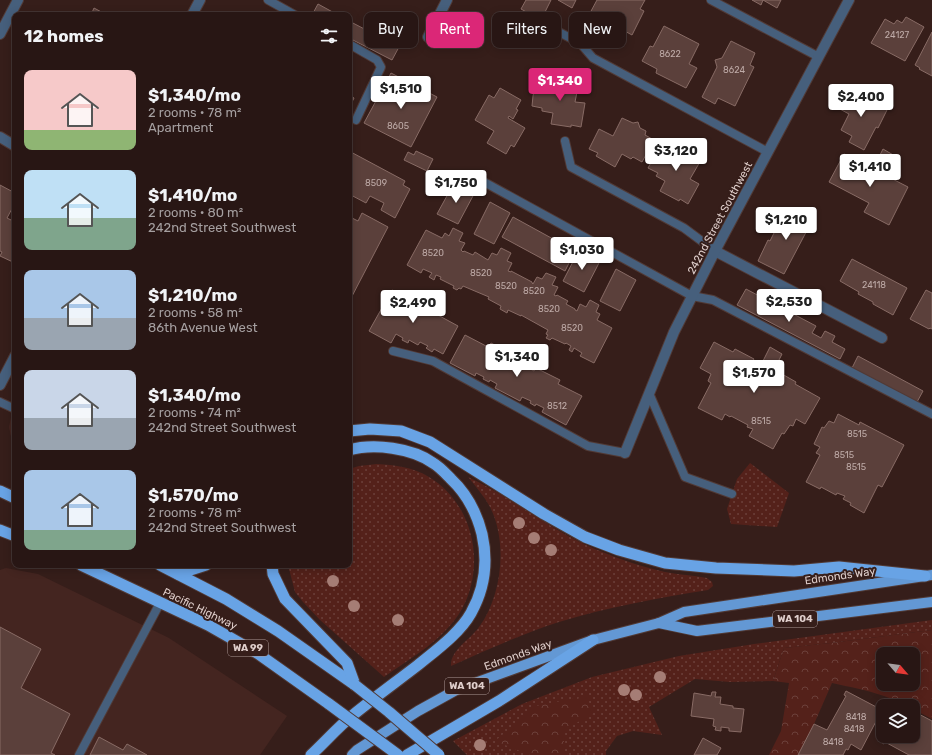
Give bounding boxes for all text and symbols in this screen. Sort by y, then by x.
chip: Buy [364,12,418,48]
chip: Rent [426,12,484,48]
chip: Filters [492,12,561,48]
chip: New [569,12,626,48]
icon: filters [318,25,340,47]
text: 12 homes [24,26,104,46]
house number: 24127 [885,30,910,40]
house number: 8622 [659,49,681,59]
house number: 8624 [723,65,745,75]
pin: $1,340 [527,68,593,102]
text: $1,340 [537,73,583,88]
pin: $1,510 [368,76,434,110]
text: $1,510 [380,81,422,96]
pin: $2,400 [828,84,894,118]
text: $1,340/mo [148,85,241,105]
icon: home [56,86,104,134]
text: $2,400 [837,89,885,104]
text: 2 rooms · 78 m² [148,105,242,120]
text: Apartment [148,120,213,135]
house number: 8605 [387,121,409,131]
pin: $3,120 [643,138,709,172]
text: $3,120 [654,143,698,158]
pin: $1,410 [837,154,903,188]
street label: 242nd Street Southwest [685,159,756,276]
text: $1,410 [849,159,891,174]
pin: $1,750 [423,170,489,204]
text: $1,750 [434,175,478,190]
house number: 8509 [365,178,387,188]
text: $1,410/mo [148,185,238,205]
icon: home [56,186,104,234]
text: 2 rooms · 80 m² [148,205,243,220]
pin: $1,210 [753,207,819,241]
text: $1,210 [765,212,807,227]
text: 242nd Street Southwest [148,220,296,235]
pin: $1,030 [549,237,615,271]
text: $1,030 [560,242,604,257]
house number: 8520 [422,248,444,258]
house number: 8520 [470,268,492,278]
house number: 24118 [862,280,886,290]
house number: 8520 [495,281,517,291]
text: $1,210/mo [148,285,237,305]
icon: home [56,286,104,334]
house number: 8520 [523,286,545,296]
pin: $2,530 [756,289,822,323]
pin: $2,490 [380,290,446,324]
text: $2,530 [766,294,812,309]
text: $2,490 [390,295,436,310]
house number: 8520 [538,304,560,314]
text: 2 rooms · 58 m² [148,305,243,320]
text: 86th Avenue West [148,320,258,335]
house number: 8520 [561,323,583,333]
pin: $1,340 [484,344,550,378]
text: $1,340 [494,349,540,364]
pin: $1,570 [721,360,787,394]
text: $1,570 [732,365,776,380]
text: $1,340/mo [148,385,241,405]
icon: home [56,386,104,434]
house number: 8512 [547,401,567,411]
text: 2 rooms · 74 m² [148,405,241,420]
house number: 8515 [751,416,771,426]
text: 242nd Street Southwest [148,420,296,435]
house number: 8515 [847,429,867,439]
house number: 8515 [834,450,854,460]
house number: 8515 [846,462,866,472]
text: $1,570/mo [148,485,239,505]
icon: home [56,486,104,534]
text: 2 rooms · 78 m² [148,505,242,520]
text: 242nd Street Southwest [148,520,296,535]
street label: Edmonds Way [804,565,876,587]
street label: Pacific Highway [161,585,239,633]
road number: WA 104 [773,611,817,627]
street label: Edmonds Way [482,637,554,673]
road number: WA 99 [228,640,268,656]
north arrow [876,647,920,691]
map controls [876,647,920,743]
road number: WA 104 [445,678,489,694]
button: layers [876,699,920,743]
house number: 8418 [846,712,867,722]
house number: 8418 [844,724,865,734]
house number: 8418 [823,737,844,747]

